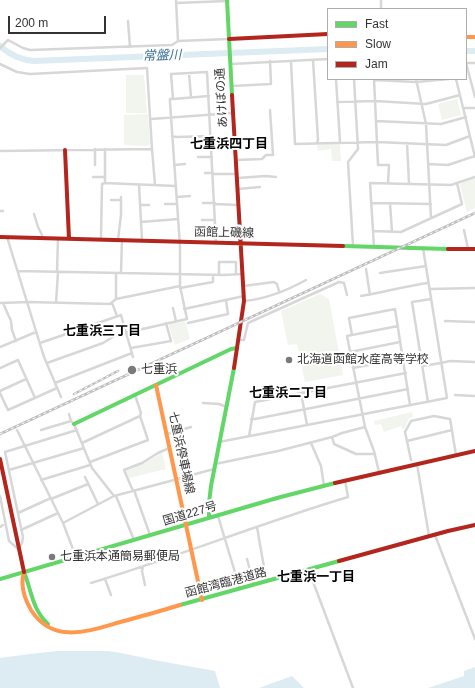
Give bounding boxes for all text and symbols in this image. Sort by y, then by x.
scale bar [10,8,108,34]
legend [327,8,467,80]
text: 200 m [15,16,48,30]
text: Fast [365,17,388,31]
text: Slow [365,37,391,51]
water label: 常盤川 [142,48,182,64]
text: Jam [365,57,388,71]
street label: あけぼの通 [213,68,231,128]
district label: 七重浜四丁目 [190,136,268,152]
street label: 函館上磯線 [194,225,254,241]
district label: 七重浜三丁目 [63,323,141,339]
place label: 北海道函館水産高等学校 [297,353,429,367]
marker: 北海道函館水産高等学校 [284,355,294,365]
place label: 七重浜 [141,363,177,377]
marker: 七重浜 [126,364,138,376]
district label: 七重浜二丁目 [249,385,327,401]
street label: 七重浜停車場線 [165,410,197,496]
street label: 国道227号 [161,499,219,529]
place label: 七重浜本通簡易郵便局 [60,550,180,564]
marker: 七重浜本通簡易郵便局 [47,552,57,562]
street label: 函館湾臨港道路 [184,565,268,601]
district label: 七重浜一丁目 [277,569,355,585]

